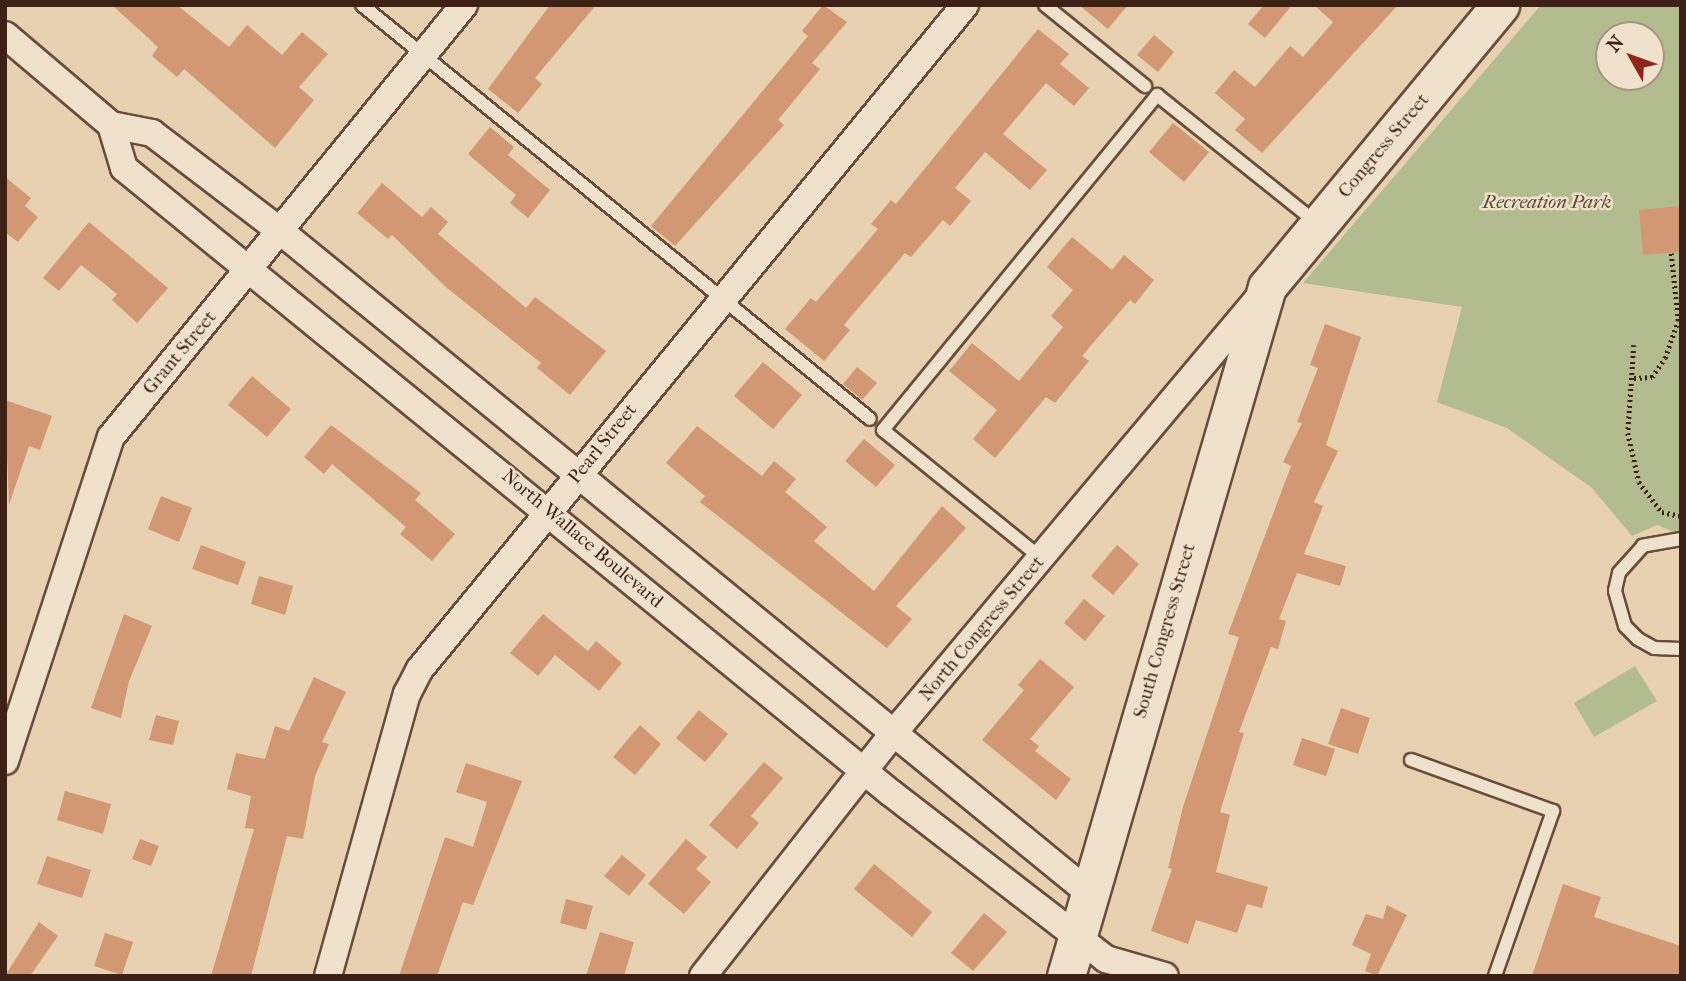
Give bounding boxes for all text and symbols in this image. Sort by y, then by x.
north arrow [1595,21,1665,91]
text: N [1602,31,1629,56]
street label: Congress Street [1334,89,1434,203]
park label: Recreation Park [1483,192,1611,214]
street label: Grant Street [138,307,222,399]
street label: Pearl Street [564,399,642,489]
street label: North Wallace Boulevard [497,465,667,613]
street label: South Congress Street [1129,541,1201,721]
street label: North Congress Street [915,552,1049,706]

